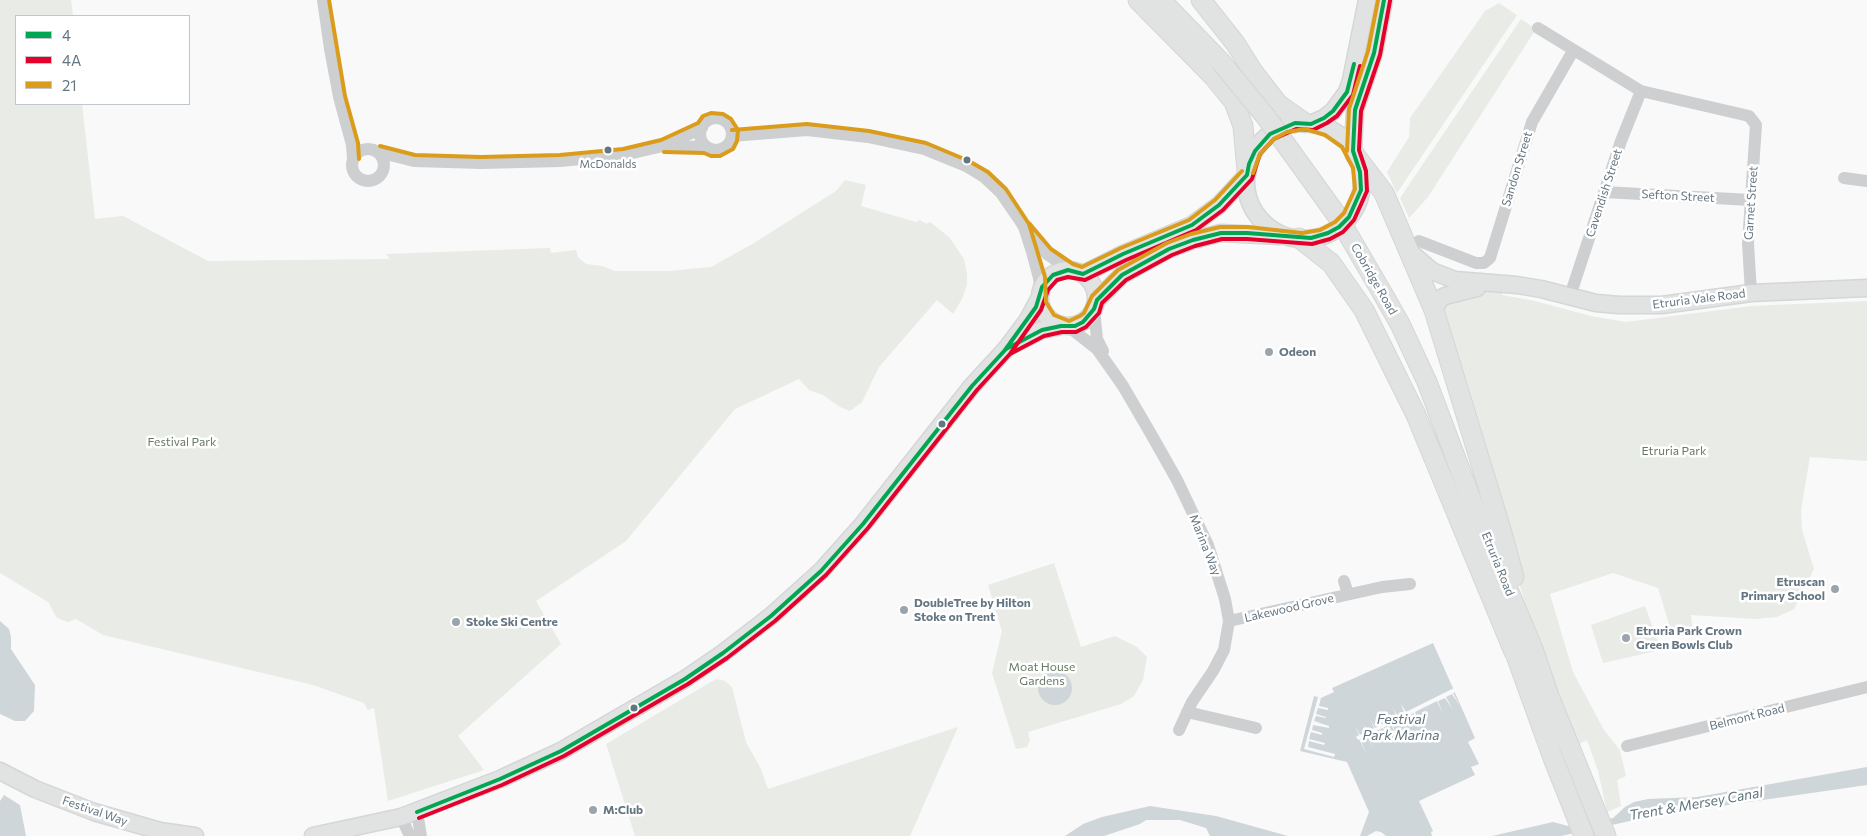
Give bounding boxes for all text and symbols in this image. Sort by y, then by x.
legend [15,15,190,105]
text: 4 [62,26,71,44]
text: 4A [62,51,81,69]
text: 21 [62,76,77,94]
street label: Sandon Street [1499,130,1535,208]
marker: McDonalds [603,145,613,155]
street label: Cavendish Street [1583,147,1625,239]
unlabelled marker [962,155,972,165]
place label: McDonalds [580,157,636,171]
street label: Garnet Street [1741,166,1761,240]
street label: Sefton Street [1641,187,1715,205]
street label: Cobridge Road [1348,241,1400,317]
street label: Etruria Vale Road [1652,286,1746,312]
place label: Odeon [1279,345,1316,359]
marker: Odeon [1263,346,1275,358]
unlabelled marker [937,419,947,429]
park label: Festival Park [147,435,217,449]
park label: Etruria Park [1642,444,1706,458]
street label: Marina Way [1186,512,1224,578]
street label: Etruria Road [1479,530,1517,598]
place label: Etruscan Primary School [1741,575,1825,603]
marker: Etruscan Primary School [1829,583,1841,595]
street label: Lakewood Grove [1243,591,1335,625]
place label: DoubleTree by Hilton Stoke on Trent [914,596,1031,624]
marker: DoubleTree by Hilton Stoke on Trent [898,604,910,616]
place label: Stoke Ski Centre [466,615,558,629]
marker: Stoke Ski Centre [450,616,462,628]
place label: Etruria Park Crown Green Bowls Club [1636,624,1742,652]
marker: Etruria Park Crown Green Bowls Club [1620,632,1632,644]
park label: Moat House Gardens [1009,660,1075,688]
street label: Belmont Road [1708,701,1786,733]
unlabelled marker [629,703,639,713]
water label: Festival Park Marina [1362,711,1440,744]
water label: Trent & Mersey Canal [1628,784,1764,824]
street label: Festival Way [61,793,129,829]
place label: M:Club [603,803,643,817]
marker: M:Club [587,804,599,816]

